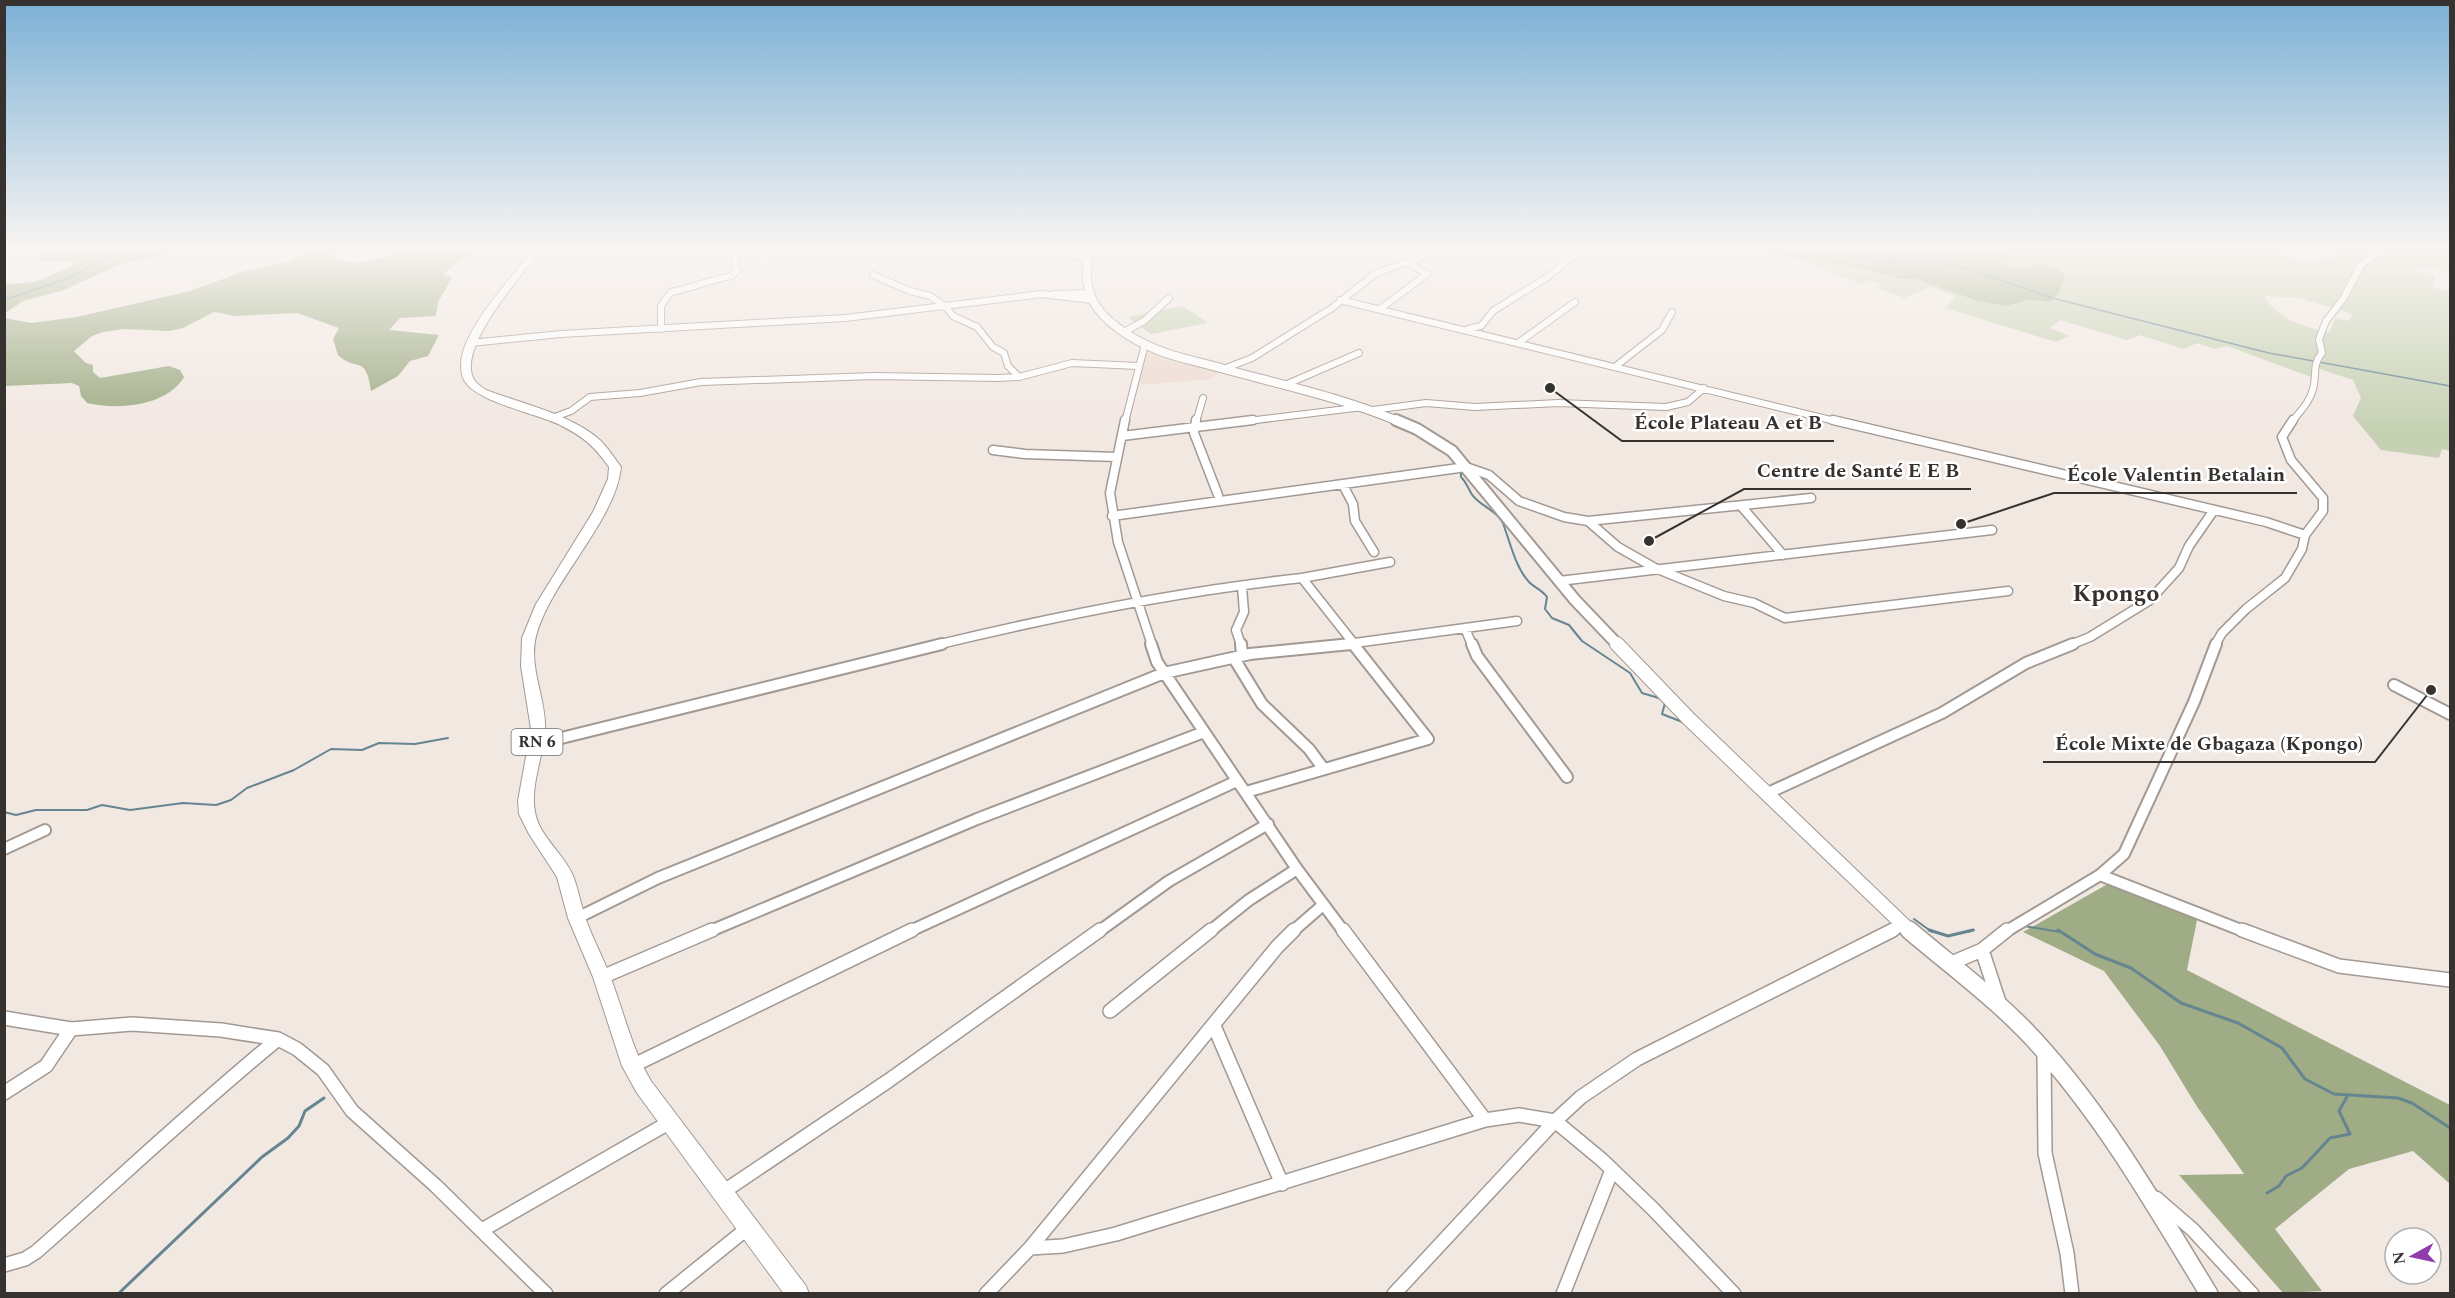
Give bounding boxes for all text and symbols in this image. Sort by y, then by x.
callout: École Plateau A et B [1622,403,1834,441]
text: École Plateau A et B [1634,408,1822,438]
callout: Centre de Santé E E B [1744,451,1971,489]
callout: École Valentin Betalain [2054,455,2297,493]
text: Centre de Santé E E B [1757,456,1959,486]
text: École Valentin Betalain [2067,460,2285,490]
district label: Kpongo [2073,576,2159,612]
callout: École Mixte de Gbagaza (Kpongo) [2043,724,2375,762]
road number: RN 6 [512,729,562,755]
text: École Mixte de Gbagaza (Kpongo) [2055,729,2363,759]
north arrow [2383,1226,2443,1286]
text: N [2386,1250,2412,1266]

